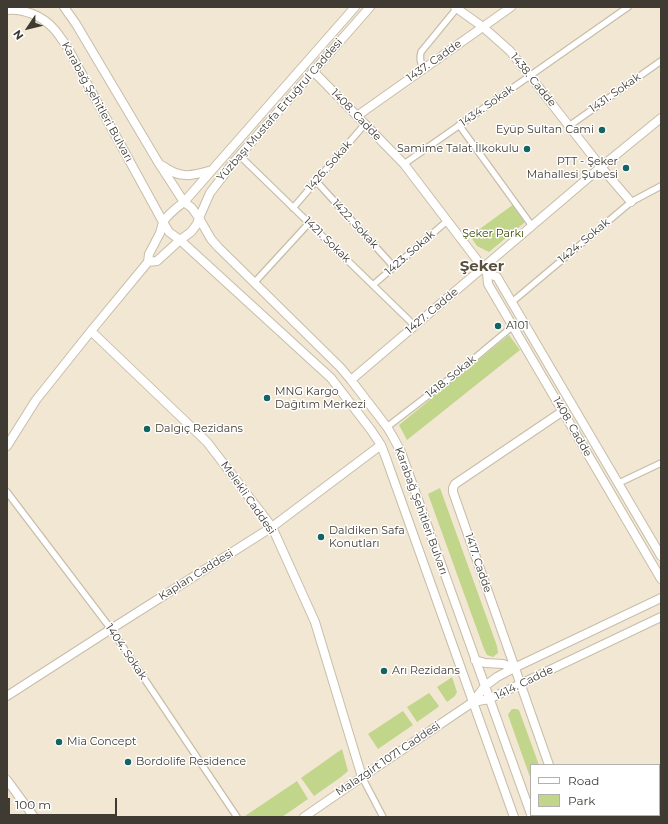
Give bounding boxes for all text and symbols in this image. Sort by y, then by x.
north arrow [8,8,48,48]
text: N [10,27,26,43]
street label: Yüzbaşı Mustafa Ertuğrul Caddesi [214,36,346,184]
street label: 1437. Cadde [404,37,464,85]
street label: Karabağ Şehitleri Bulvarı [58,40,136,164]
street label: 1438. Cadde [507,50,559,110]
street label: 1431. Sokak [587,70,643,116]
street label: 1434. Sokak [457,82,517,130]
street label: 1408. Cadde [328,86,384,144]
place label: Eyüp Sultan Cami [496,123,594,137]
marker: Eyüp Sultan Cami [597,125,607,135]
street label: 1426. Sokak [303,138,355,194]
place label: Samime Talat İlkokulu [397,142,519,156]
marker: Samime Talat İlkokulu [522,144,532,154]
place label: PTT - Şeker Mahallesi Şubesi [527,155,618,181]
marker: PTT - Şeker Mahallesi Şubesi [621,163,631,173]
street label: 1422. Sokak [329,197,381,251]
street label: 1421. Sokak [301,214,353,266]
street label: 1424. Sokak [556,216,612,266]
park label: Şeker Parkı [462,227,524,241]
street label: 1423. Sokak [382,228,438,278]
district label: Şeker [460,258,504,276]
street label: 1427. Cadde [403,285,461,337]
place label: A101 [506,319,529,333]
marker: A101 [493,321,503,331]
street label: 1418. Sokak [423,353,479,401]
place label: MNG Kargo Dağıtım Merkezi [275,385,366,411]
marker: MNG Kargo Dağıtım Merkezi [262,393,272,403]
street label: 1408. Cadde [550,395,594,459]
place label: Dalgıç Rezidans [155,422,243,436]
marker: Dalgıç Rezidans [142,424,152,434]
street label: Karabağ Şehitleri Bulvarı [392,445,450,577]
street label: Melekli Caddesi [218,459,278,537]
place label: Daldiken Safa Konutları [329,524,405,550]
marker: Daldiken Safa Konutları [316,532,326,542]
street label: 1417. Cadde [462,532,494,594]
street label: Kaplan Caddesi [156,547,236,603]
street label: 1404. Sokak [103,622,149,682]
street label: 1414. Cadde [493,663,555,703]
place label: Arı Rezidans [392,664,460,678]
marker: Arı Rezidans [379,666,389,676]
street label: Malazgirt 1071 Caddesi [333,719,443,799]
place label: Mia Concept [67,735,136,749]
marker: Mia Concept [54,737,64,747]
place label: Bordolife Residence [136,755,246,769]
marker: Bordolife Residence [123,757,133,767]
legend [530,764,660,816]
text: Road [568,773,599,788]
scale bar [10,790,119,816]
text: Park [568,793,595,808]
text: 100 m [15,797,51,812]

